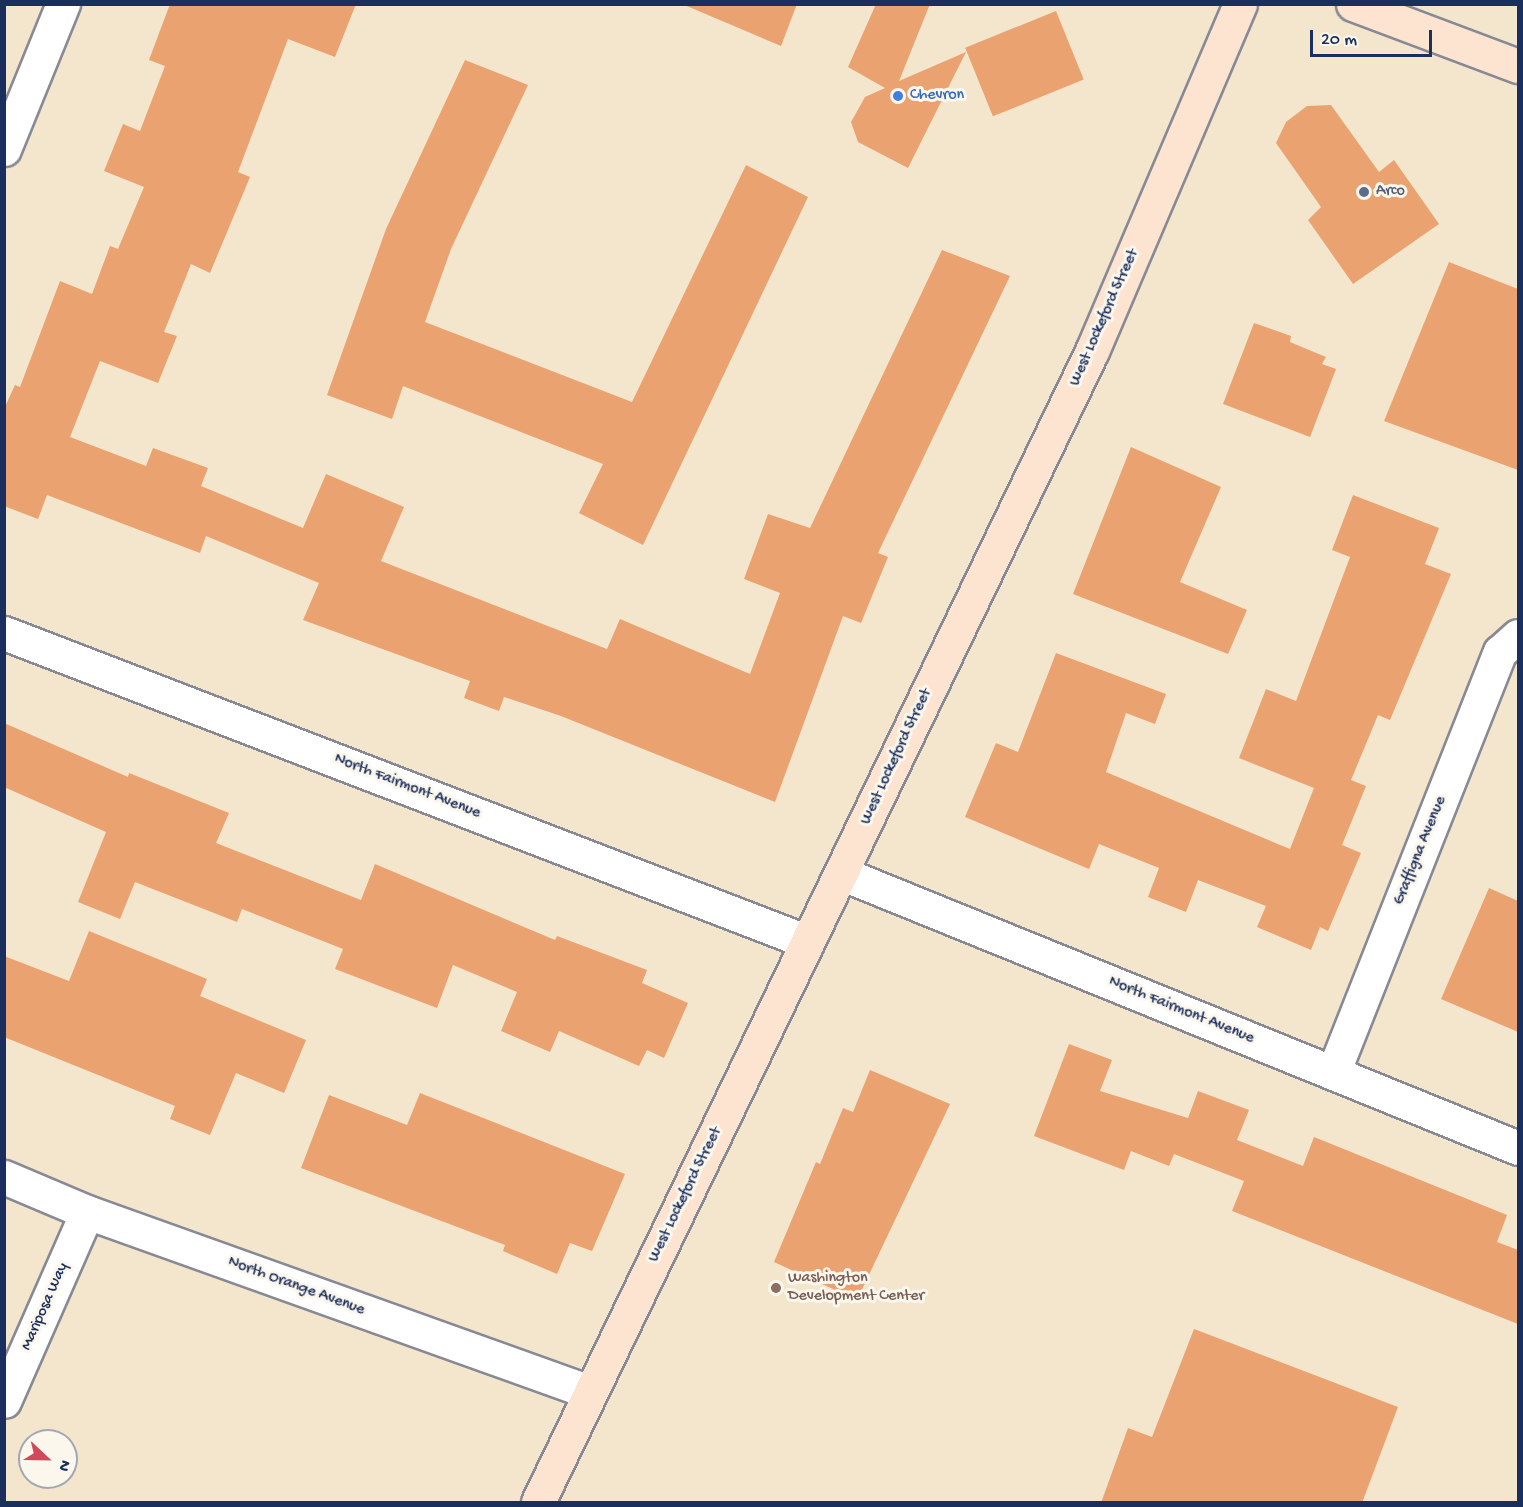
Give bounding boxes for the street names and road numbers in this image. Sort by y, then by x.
street label: West Lockeford Street [1066,247,1144,389]
street label: West Lockeford Street [857,686,937,828]
street label: North Fairmont Avenue [331,750,483,824]
street label: Graffigna Avenue [1390,794,1452,908]
street label: North Fairmont Avenue [1105,973,1257,1049]
street label: West Lockeford Street [645,1124,727,1266]
street label: North Orange Avenue [225,1253,367,1321]
street label: Mariposa Way [18,1260,74,1354]

